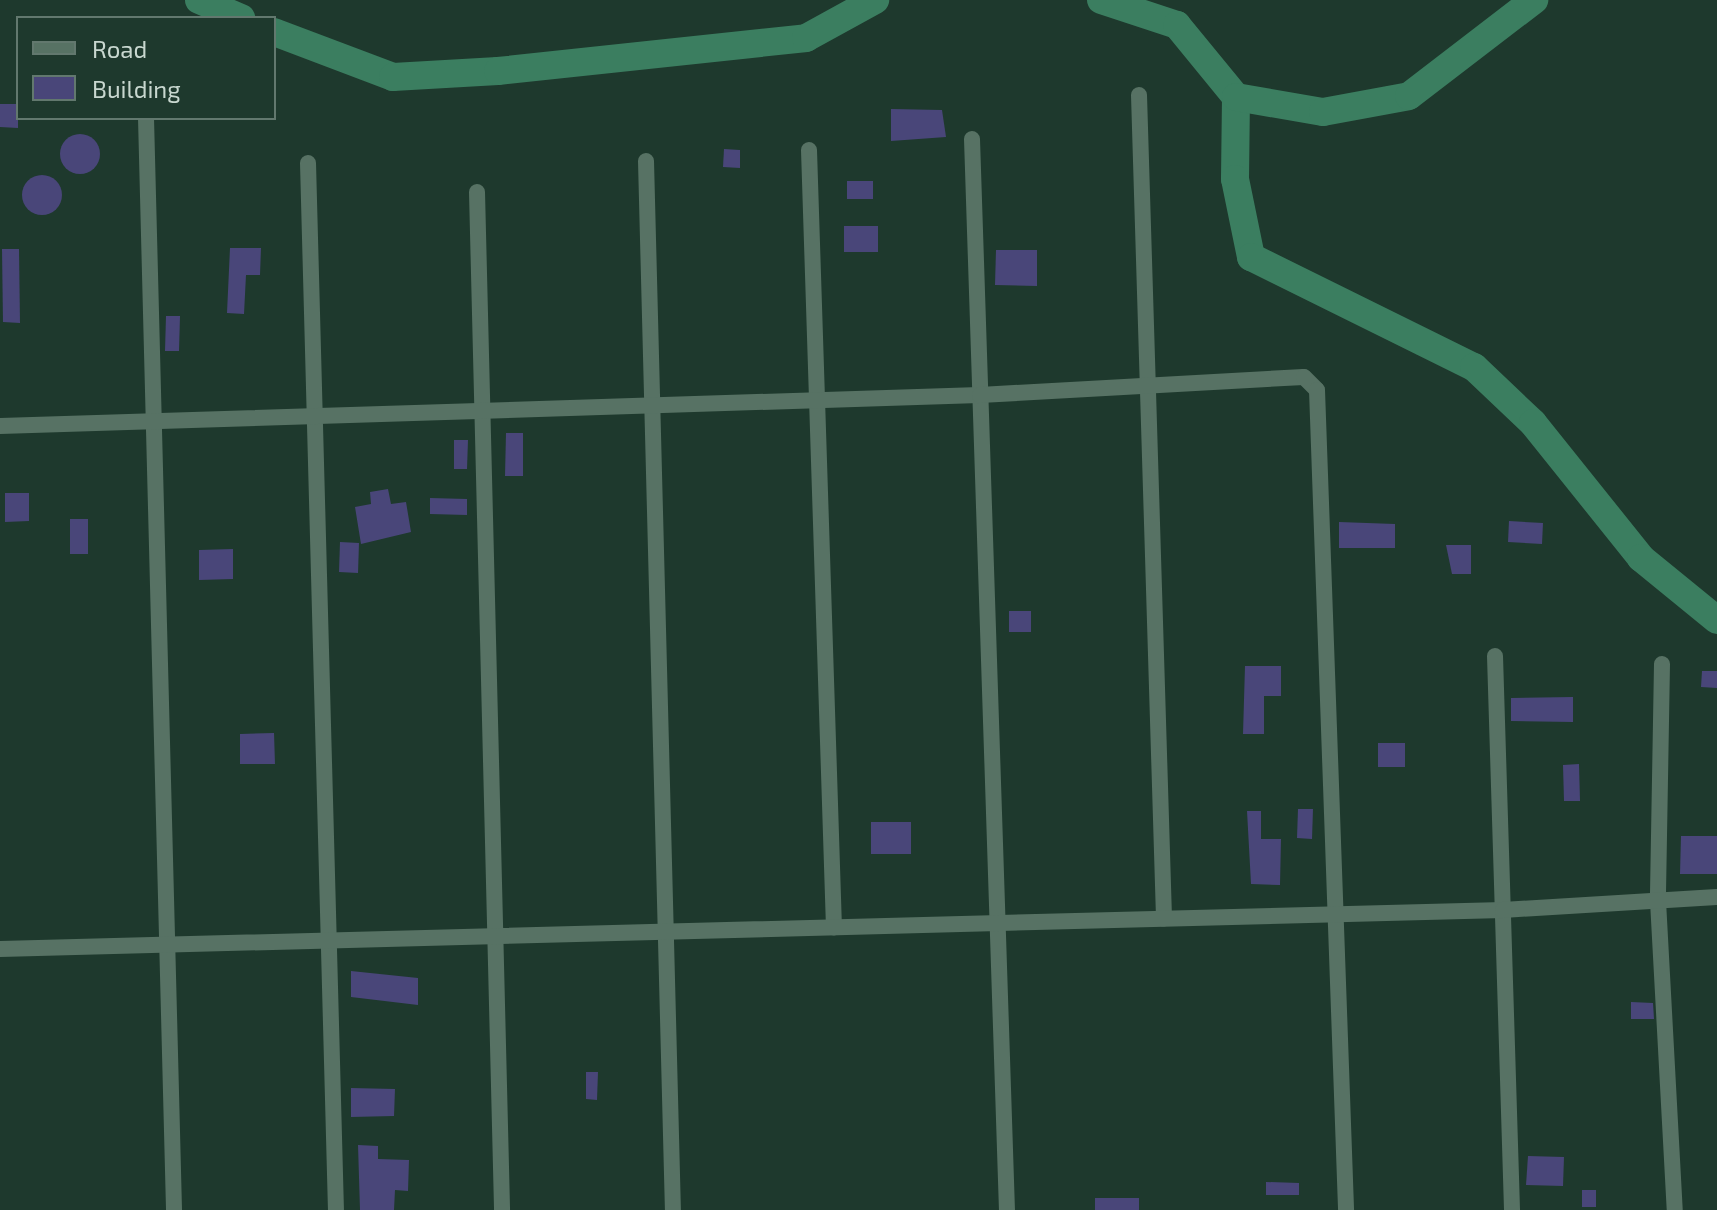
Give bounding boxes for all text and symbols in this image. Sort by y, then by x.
legend [16,16,276,120]
text: Road [92,34,147,63]
text: Building [92,74,181,103]

